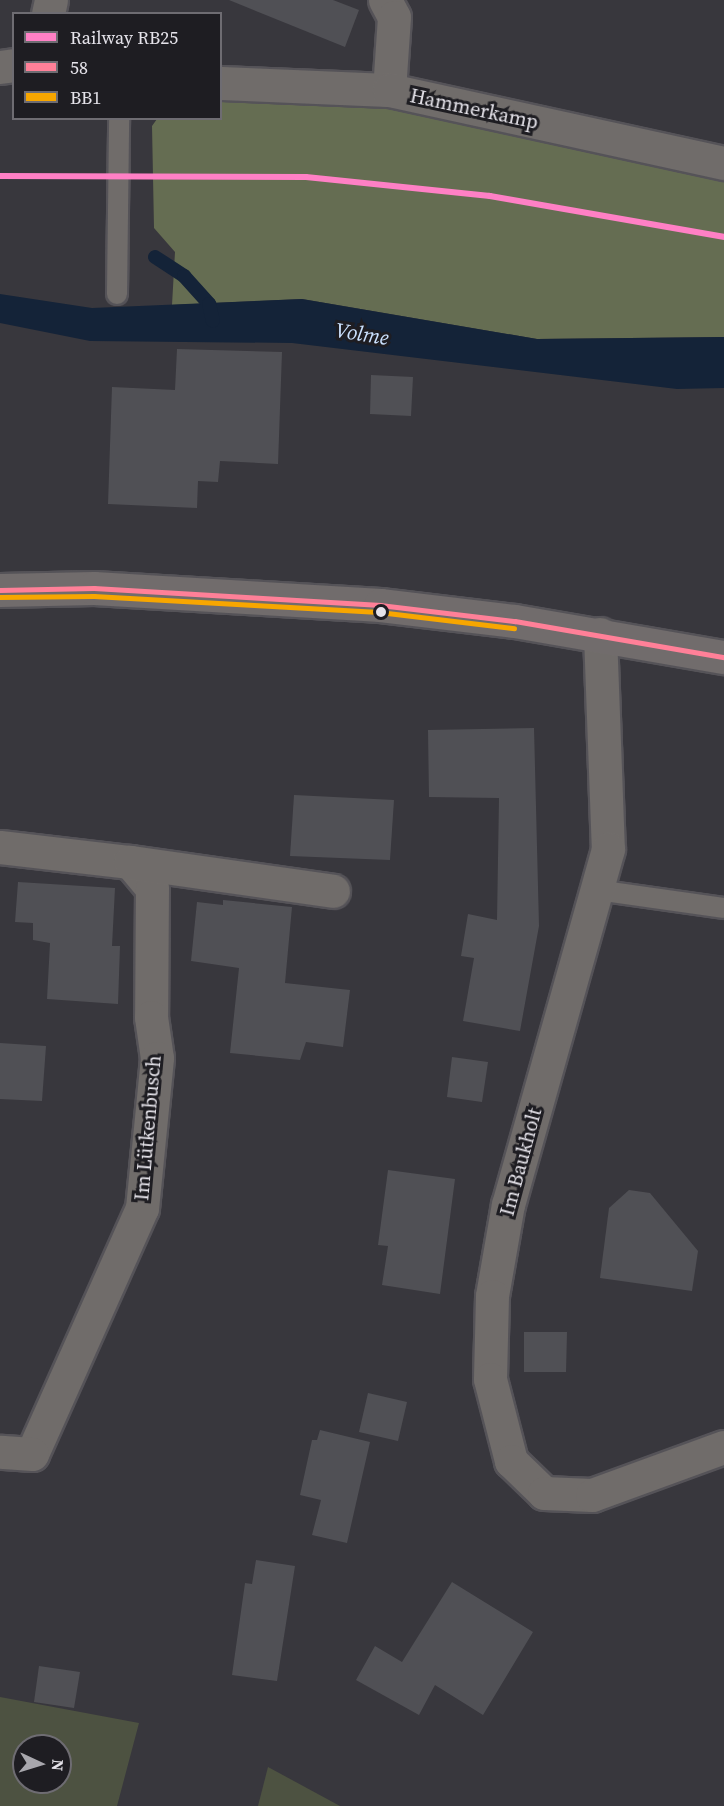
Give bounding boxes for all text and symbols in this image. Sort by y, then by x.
legend [12,12,222,120]
text: Railway RB25 [70,25,178,50]
text: 58 [70,55,88,80]
street label: Hammerkamp [408,84,540,134]
text: BB1 [70,85,101,110]
water label: Volme [334,317,390,351]
unlabelled marker [375,606,387,618]
street label: Im Lütkenbusch [130,1054,166,1202]
street label: Im Baukholt [495,1105,547,1219]
north arrow [12,1734,72,1794]
text: N [47,1759,69,1772]

